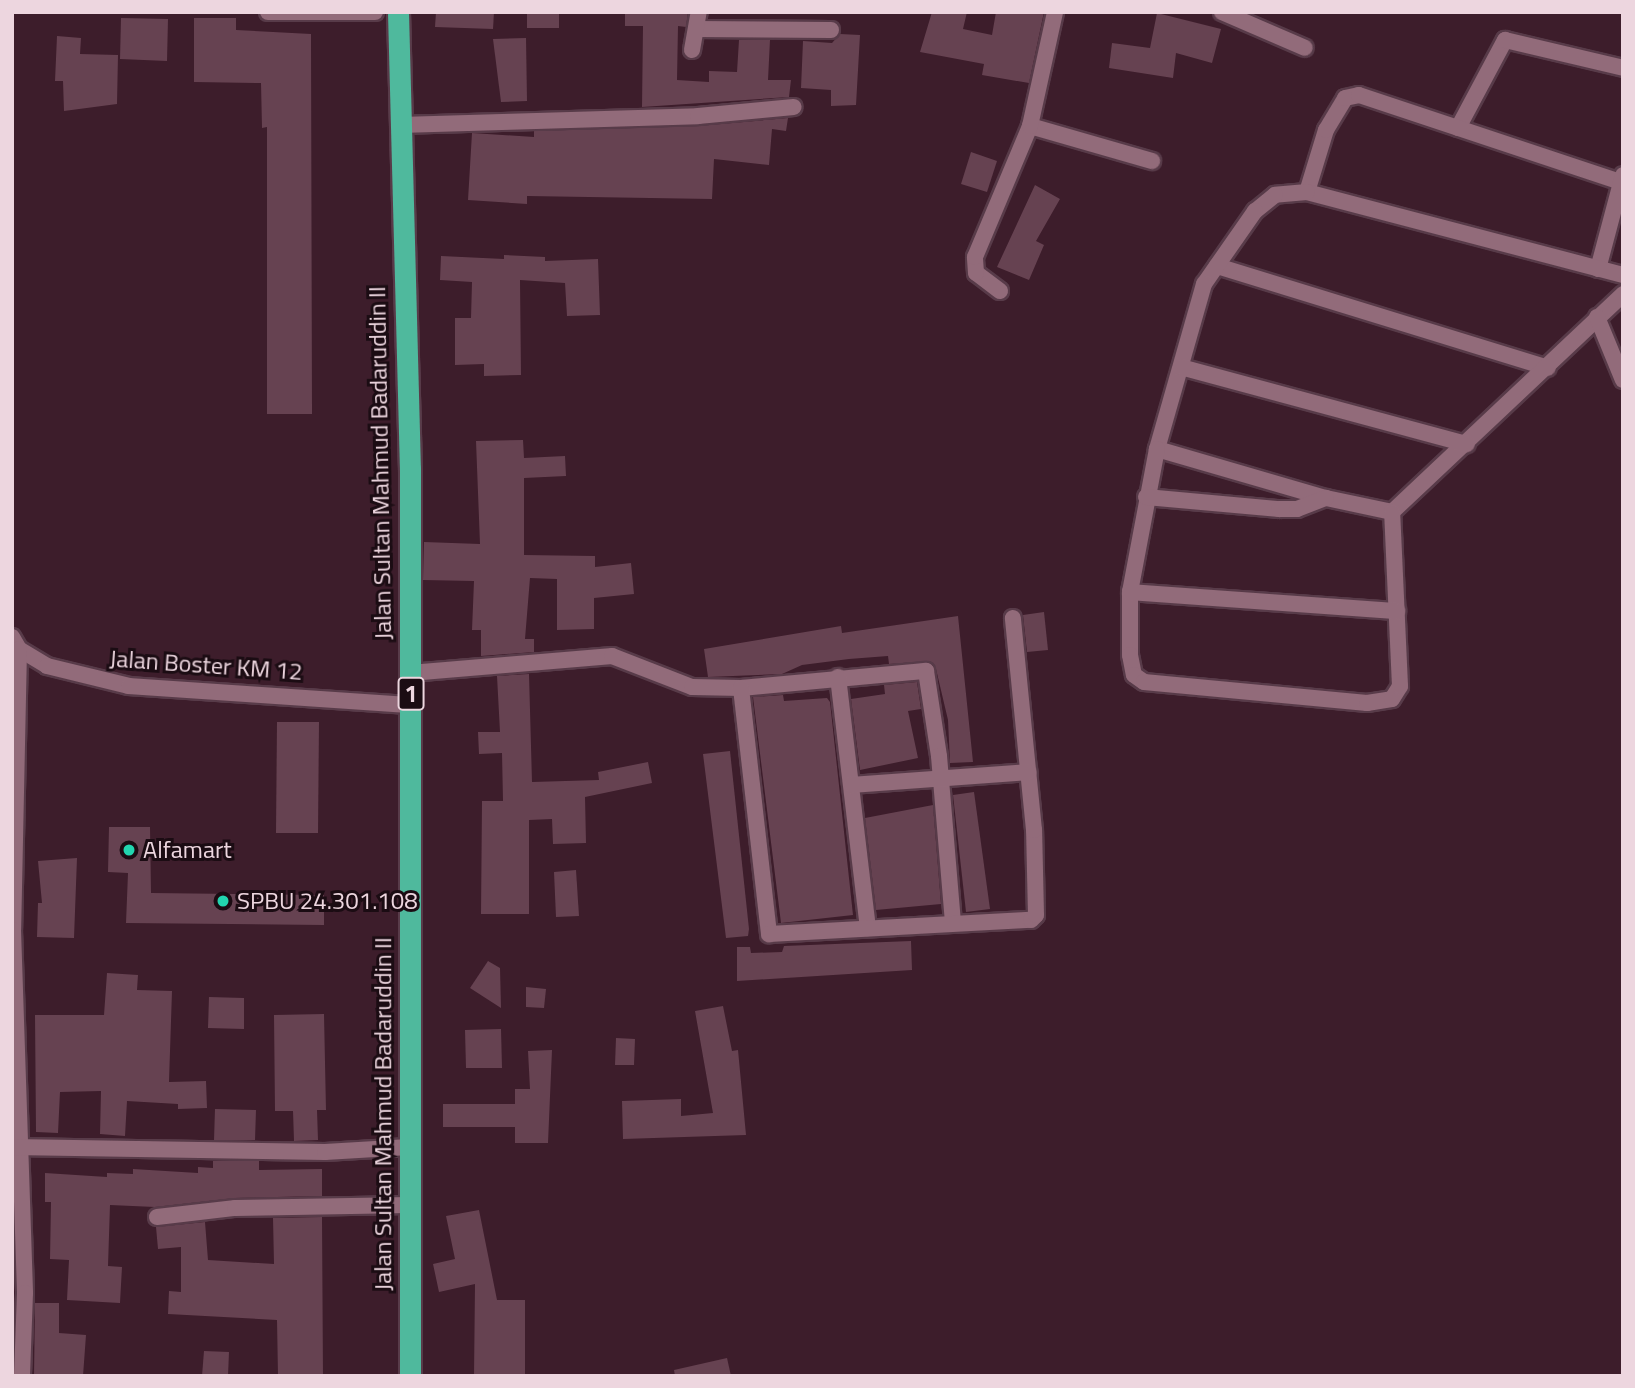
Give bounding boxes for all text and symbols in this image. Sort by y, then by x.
street label: Jalan Sultan Mahmud Badaruddin II [363,286,397,640]
street label: Jalan Boster KM 12 [109,644,303,686]
road number: 1 [397,674,425,714]
place label: Alfamart [143,836,232,864]
marker: Alfamart [121,842,137,858]
place label: SPBU 24.301.108 [237,887,418,915]
marker: SPBU 24.301.108 [215,893,231,909]
street label: Jalan Sultan Mahmud Badaruddin II [369,937,397,1291]

